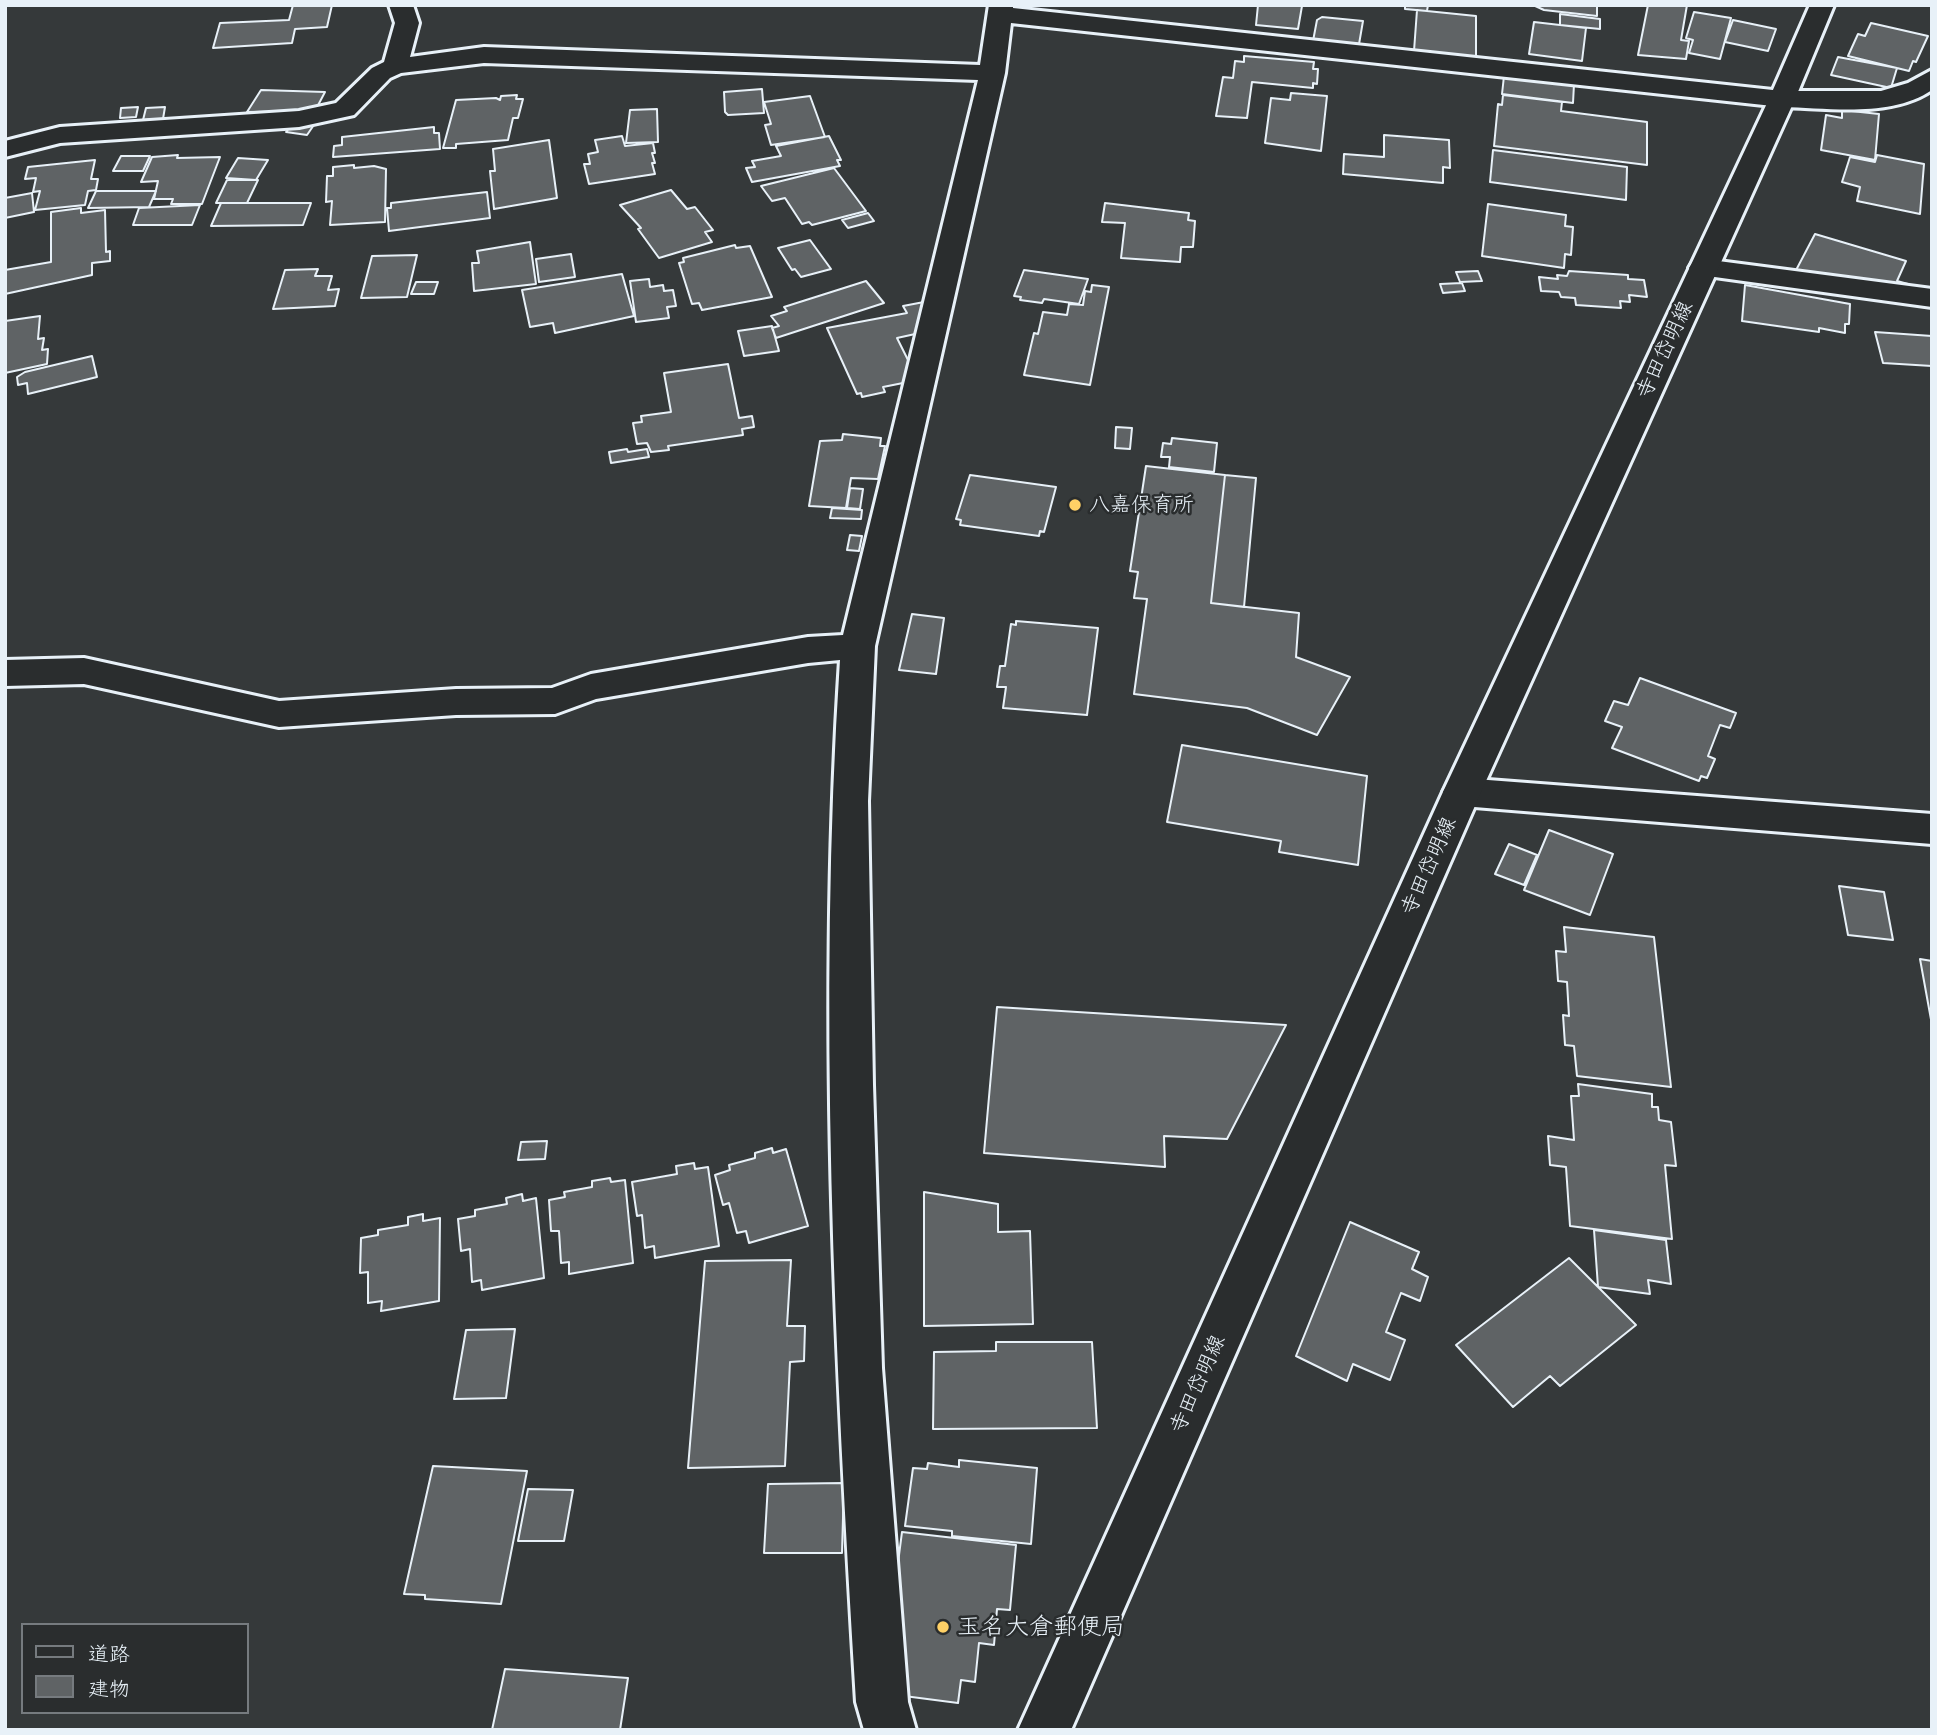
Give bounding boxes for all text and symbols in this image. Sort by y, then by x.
street label: 寺田岱明線 [1631,297,1699,403]
place label: 八嘉保育所 [1089,492,1194,518]
marker: 八嘉保育所 [1067,497,1083,513]
street label: 寺田岱明線 [1396,813,1462,919]
street label: 寺田岱明線 [1165,1331,1231,1437]
place label: 玉名大倉郵便局 [957,1613,1125,1641]
marker: 玉名大倉郵便局 [935,1619,951,1635]
legend [21,1623,248,1714]
text: 道路 [88,1642,130,1666]
text: 建物 [88,1677,130,1701]

